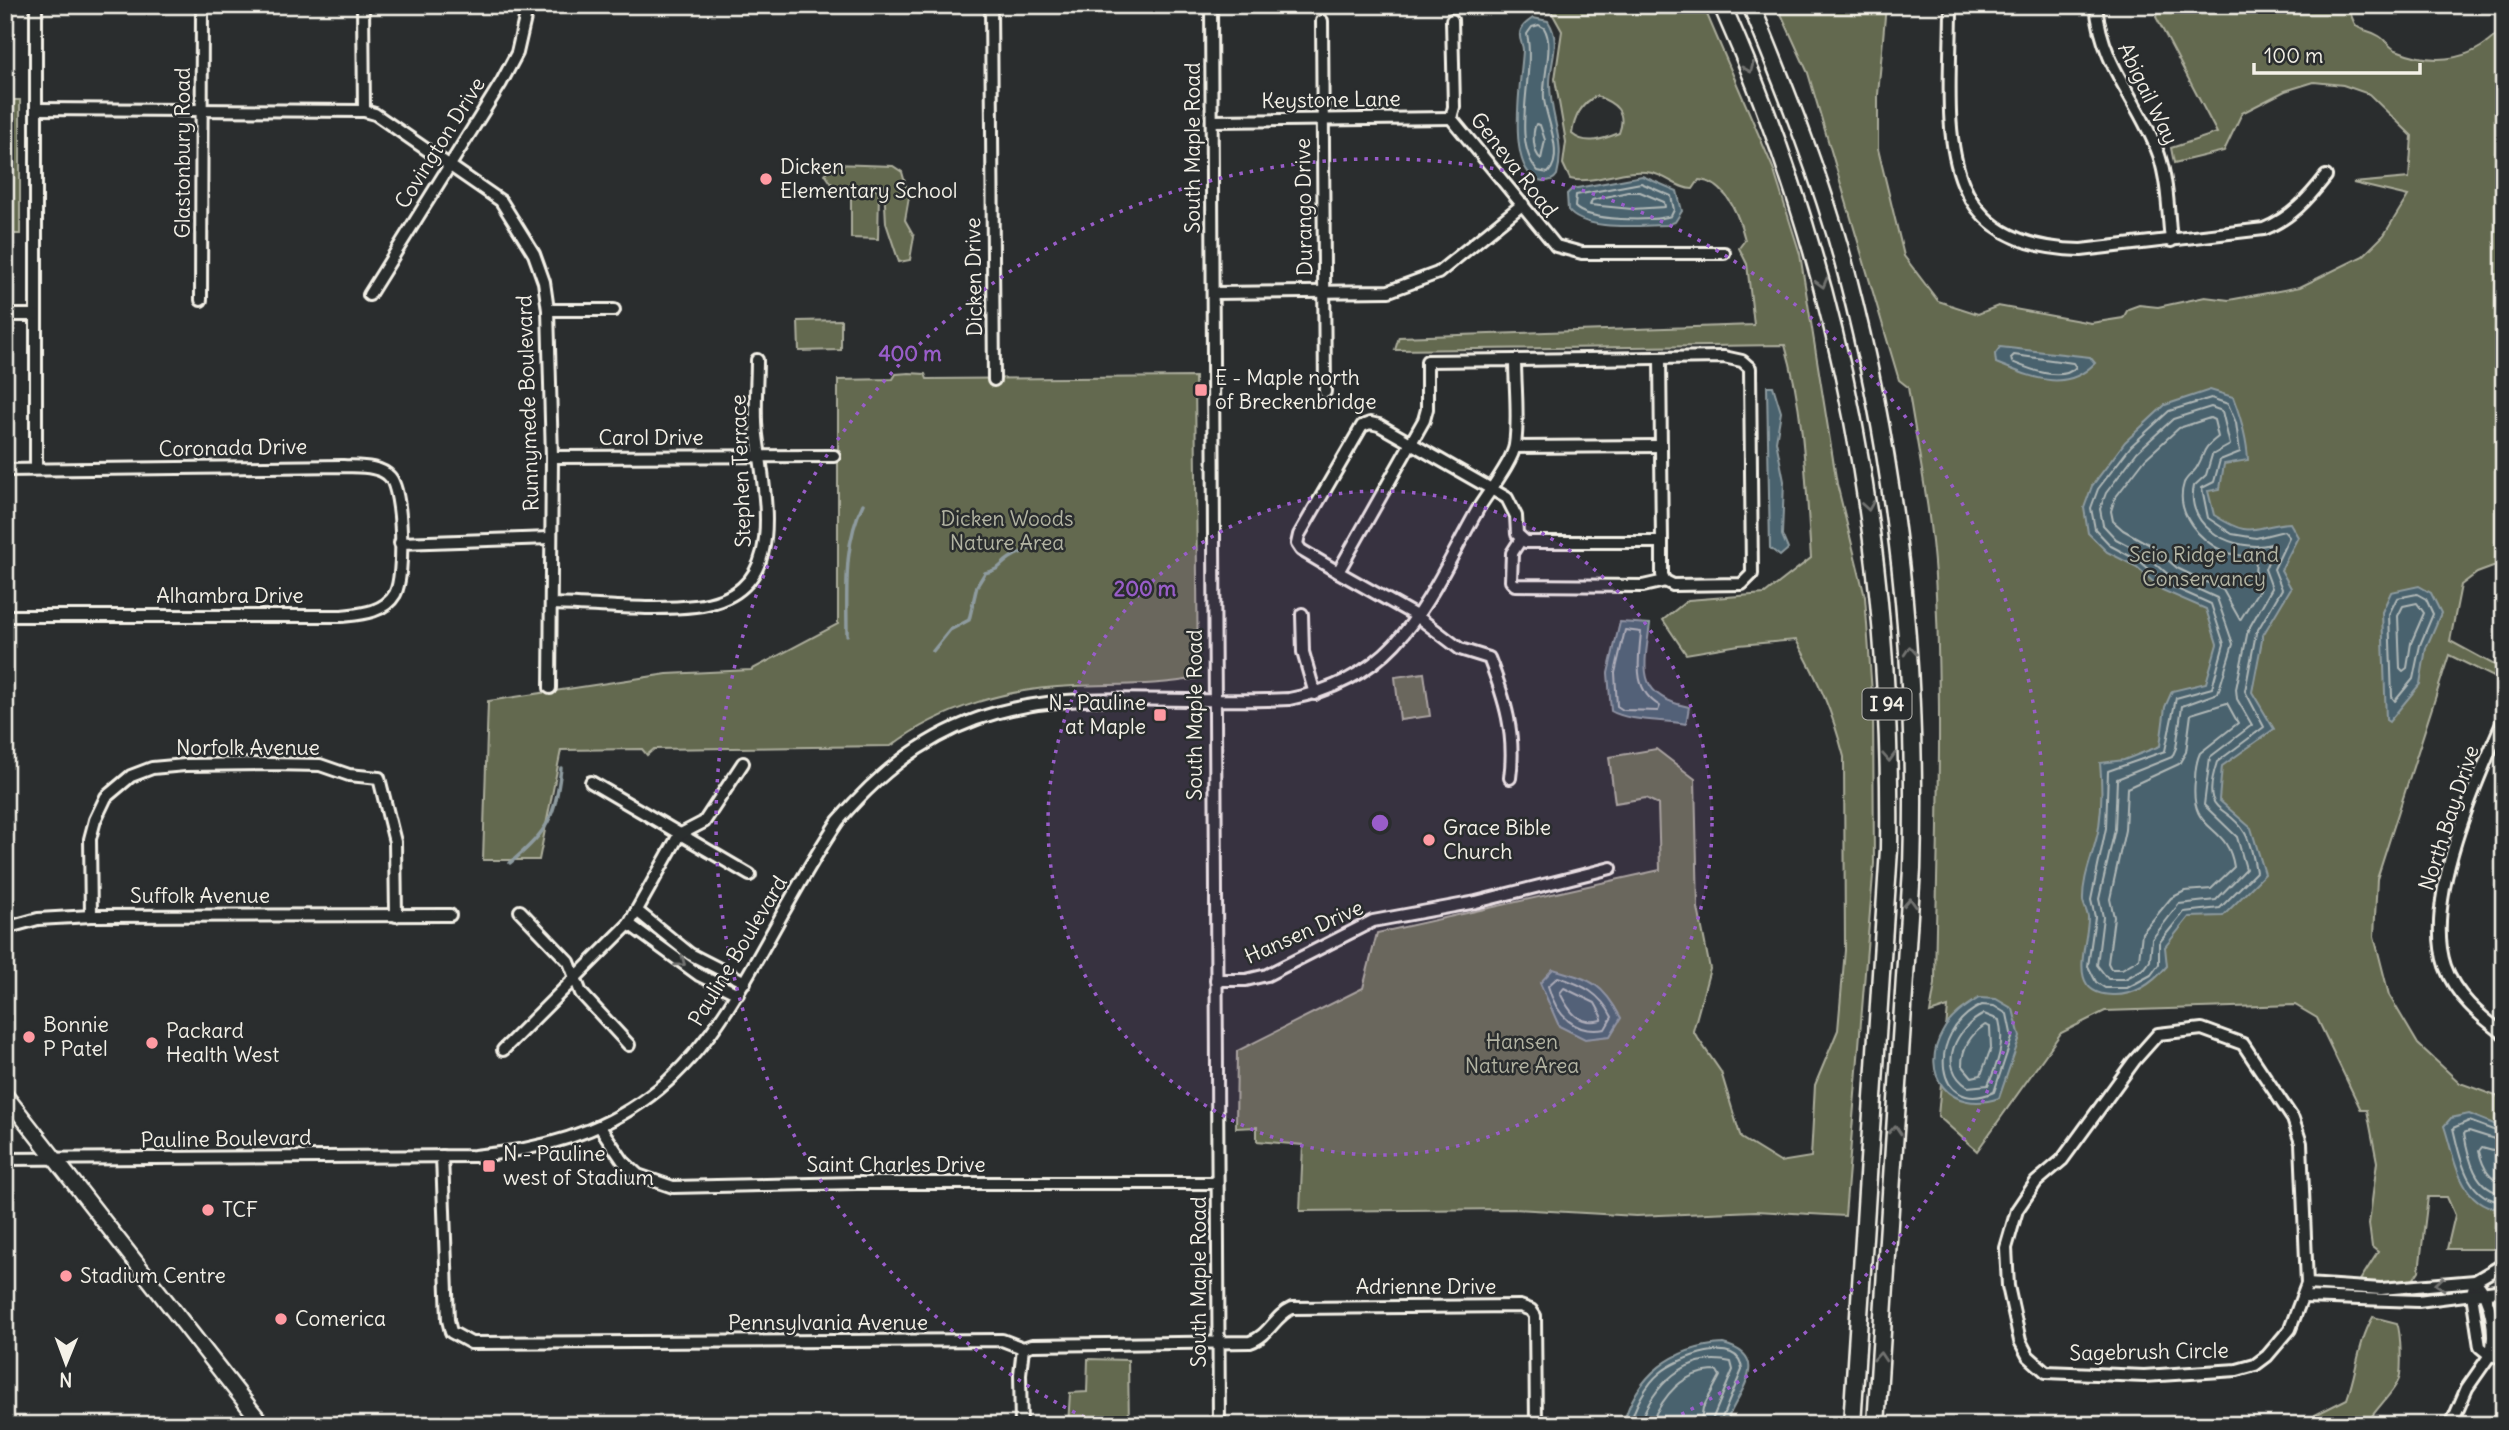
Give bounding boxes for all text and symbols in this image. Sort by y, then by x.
scale bar [2254,32,2420,76]
street label: Abigail Way [2112,38,2185,149]
text: 100 m [2264,42,2323,69]
one-way arrow [1741,61,1755,73]
street label: South Maple Road [1179,62,1206,234]
street label: Glastonbury Road [169,67,196,239]
street label: Covington Drive [388,72,491,213]
street label: Keystone Lane [1261,85,1401,114]
street label: Geneva Road [1465,107,1564,223]
street label: Durango Drive [1289,138,1318,276]
place label: Dicken Elementary School [780,153,957,204]
marker: Dicken Elementary School [758,171,774,187]
street label: Dicken Drive [959,217,988,337]
one-way arrow [1814,277,1828,289]
street label: Runnymede Boulevard [510,294,545,512]
text: 400 m [878,340,942,367]
place label: E - Maple north of Breckenbridge [1215,364,1377,415]
marker: E - Maple north of Breckenbridge [1193,382,1209,398]
street label: Stephen Terrace [724,394,757,548]
street label: Carol Drive [598,424,704,451]
street label: Coronada Drive [158,433,308,462]
one-way arrow [1860,500,1875,512]
park label: Dicken Woods Nature Area [940,505,1074,556]
park label: Scio Ridge Land Conservancy [2129,541,2279,592]
text: 200 m [1114,575,1177,602]
street label: Alhambra Drive [156,582,304,609]
street label: South Maple Road [1181,629,1208,801]
one-way arrow [1902,645,1917,656]
road number: I 94 [1862,688,1912,720]
place label: N- Pauline at Maple [1048,689,1146,740]
marker: N- Pauline at Maple [1152,707,1168,723]
street label: Norfolk Avenue [176,734,320,761]
street label: North Bay Drive [2412,742,2485,894]
one-way arrow [1882,751,1897,762]
centre of rings [1368,811,1392,835]
place label: Grace Bible Church [1443,814,1551,865]
marker: Grace Bible Church [1421,832,1437,848]
street label: Pauline Boulevard [682,871,793,1031]
street label: Suffolk Avenue [130,882,270,909]
street label: Hansen Drive [1240,893,1367,970]
one-way arrow [1902,897,1917,908]
one-way arrow [674,954,686,966]
place label: Bonnie P Patel [43,1011,109,1062]
place label: Packard Health West [166,1017,279,1068]
park label: Hansen Nature Area [1465,1028,1579,1079]
marker: Bonnie P Patel [21,1029,37,1045]
marker: Packard Health West [144,1035,160,1051]
street label: Pauline Boulevard [140,1124,312,1153]
one-way arrow [1887,1124,1902,1135]
place label: N - Pauline west of Stadium [503,1140,654,1191]
street label: Saint Charles Drive [806,1151,986,1178]
marker: N - Pauline west of Stadium [481,1158,497,1174]
place label: TCF [222,1196,258,1223]
street label: South Maple Road [1185,1196,1212,1368]
marker: TCF [200,1202,216,1218]
place label: Stadium Centre [80,1262,226,1289]
marker: Stadium Centre [58,1268,74,1284]
street label: Adrienne Drive [1356,1273,1496,1300]
one-way arrow [2434,1276,2446,1291]
place label: Comerica [295,1305,386,1332]
street label: Pennsylvania Avenue [728,1309,928,1336]
marker: Comerica [273,1311,289,1327]
north arrow [32,1328,102,1398]
street label: Sagebrush Circle [2069,1337,2229,1366]
one-way arrow [1872,1351,1887,1362]
text: N [59,1368,72,1392]

